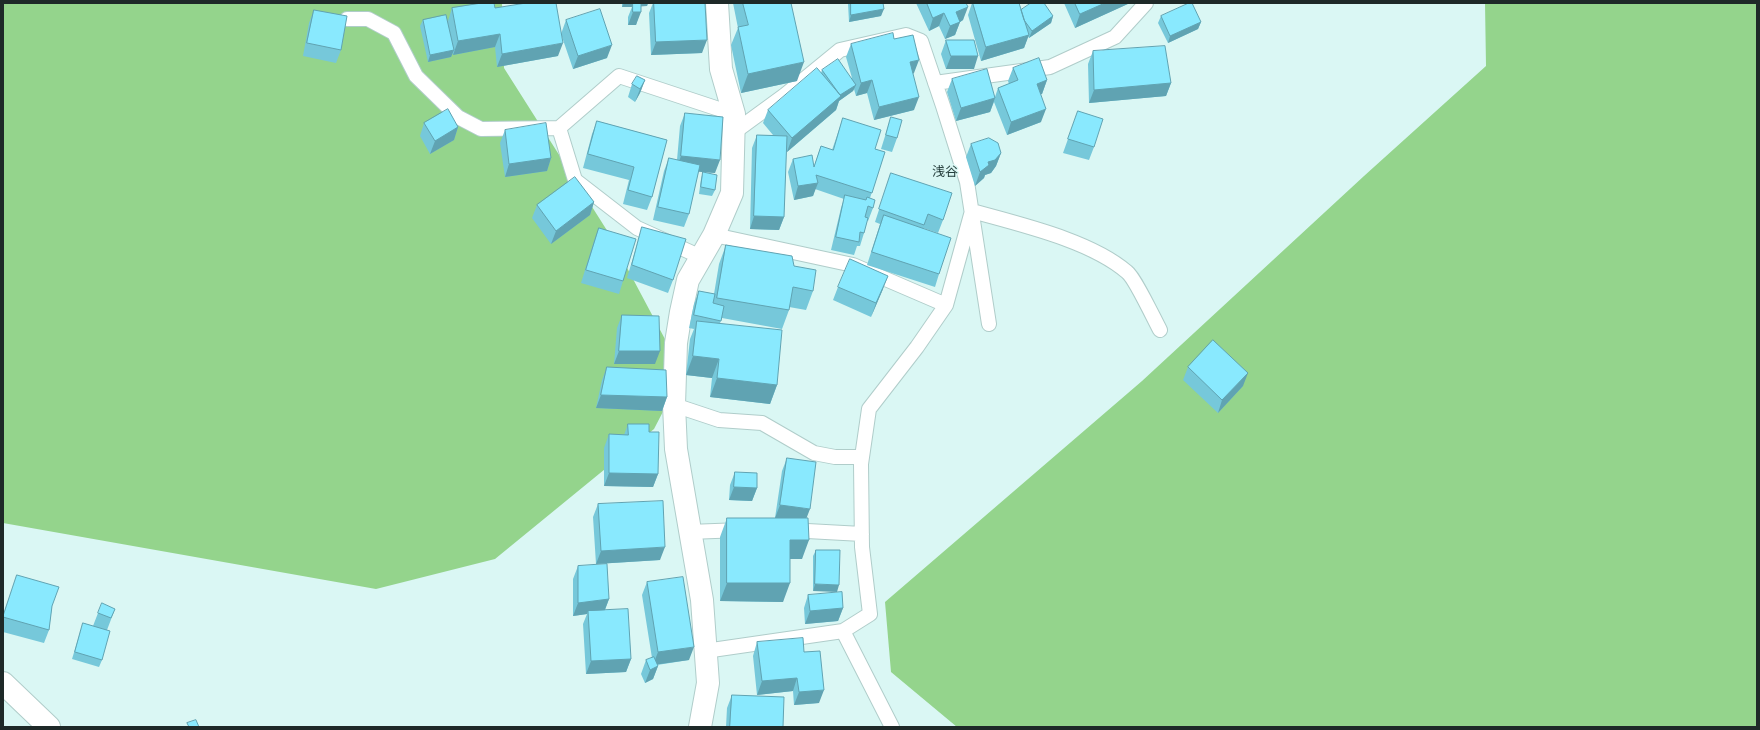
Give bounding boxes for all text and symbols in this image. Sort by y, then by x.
district label: 浅谷 [932,164,958,180]

